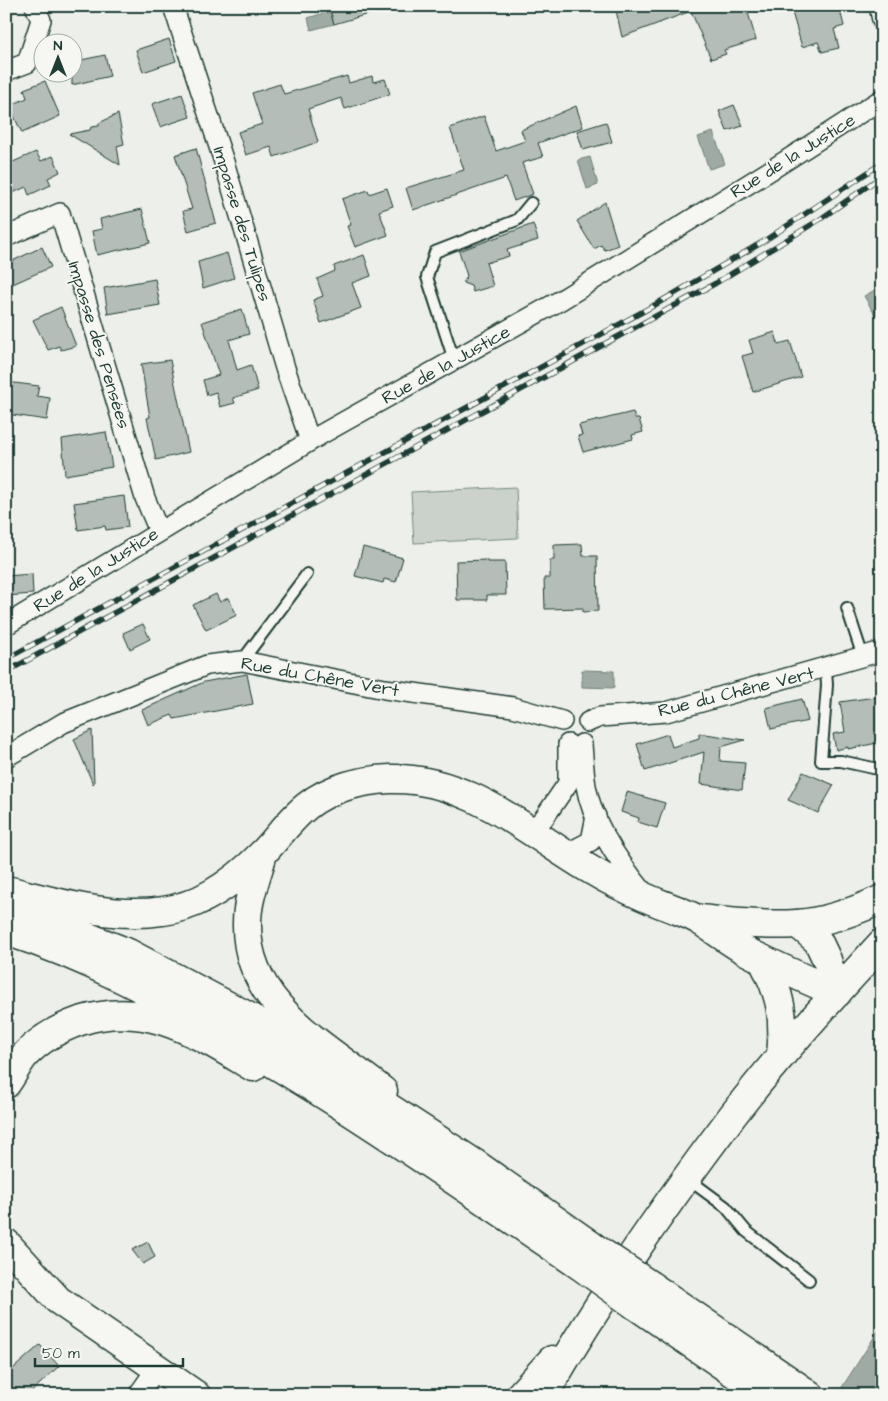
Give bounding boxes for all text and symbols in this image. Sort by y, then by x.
north arrow [32,32,82,82]
text: N [54,36,63,56]
street label: Rue de la Justice [726,107,861,205]
street label: Impasse des Tulipes [207,143,277,305]
street label: Impasse des Pensées [62,258,136,432]
street label: Rue de la Justice [377,319,515,411]
street label: Rue de la Justice [29,521,164,619]
street label: Rue du Chêne Vert [239,651,402,703]
street label: Rue du Chêne Vert [655,660,817,723]
scale bar [35,1336,182,1368]
text: 50 m [42,1343,80,1364]

